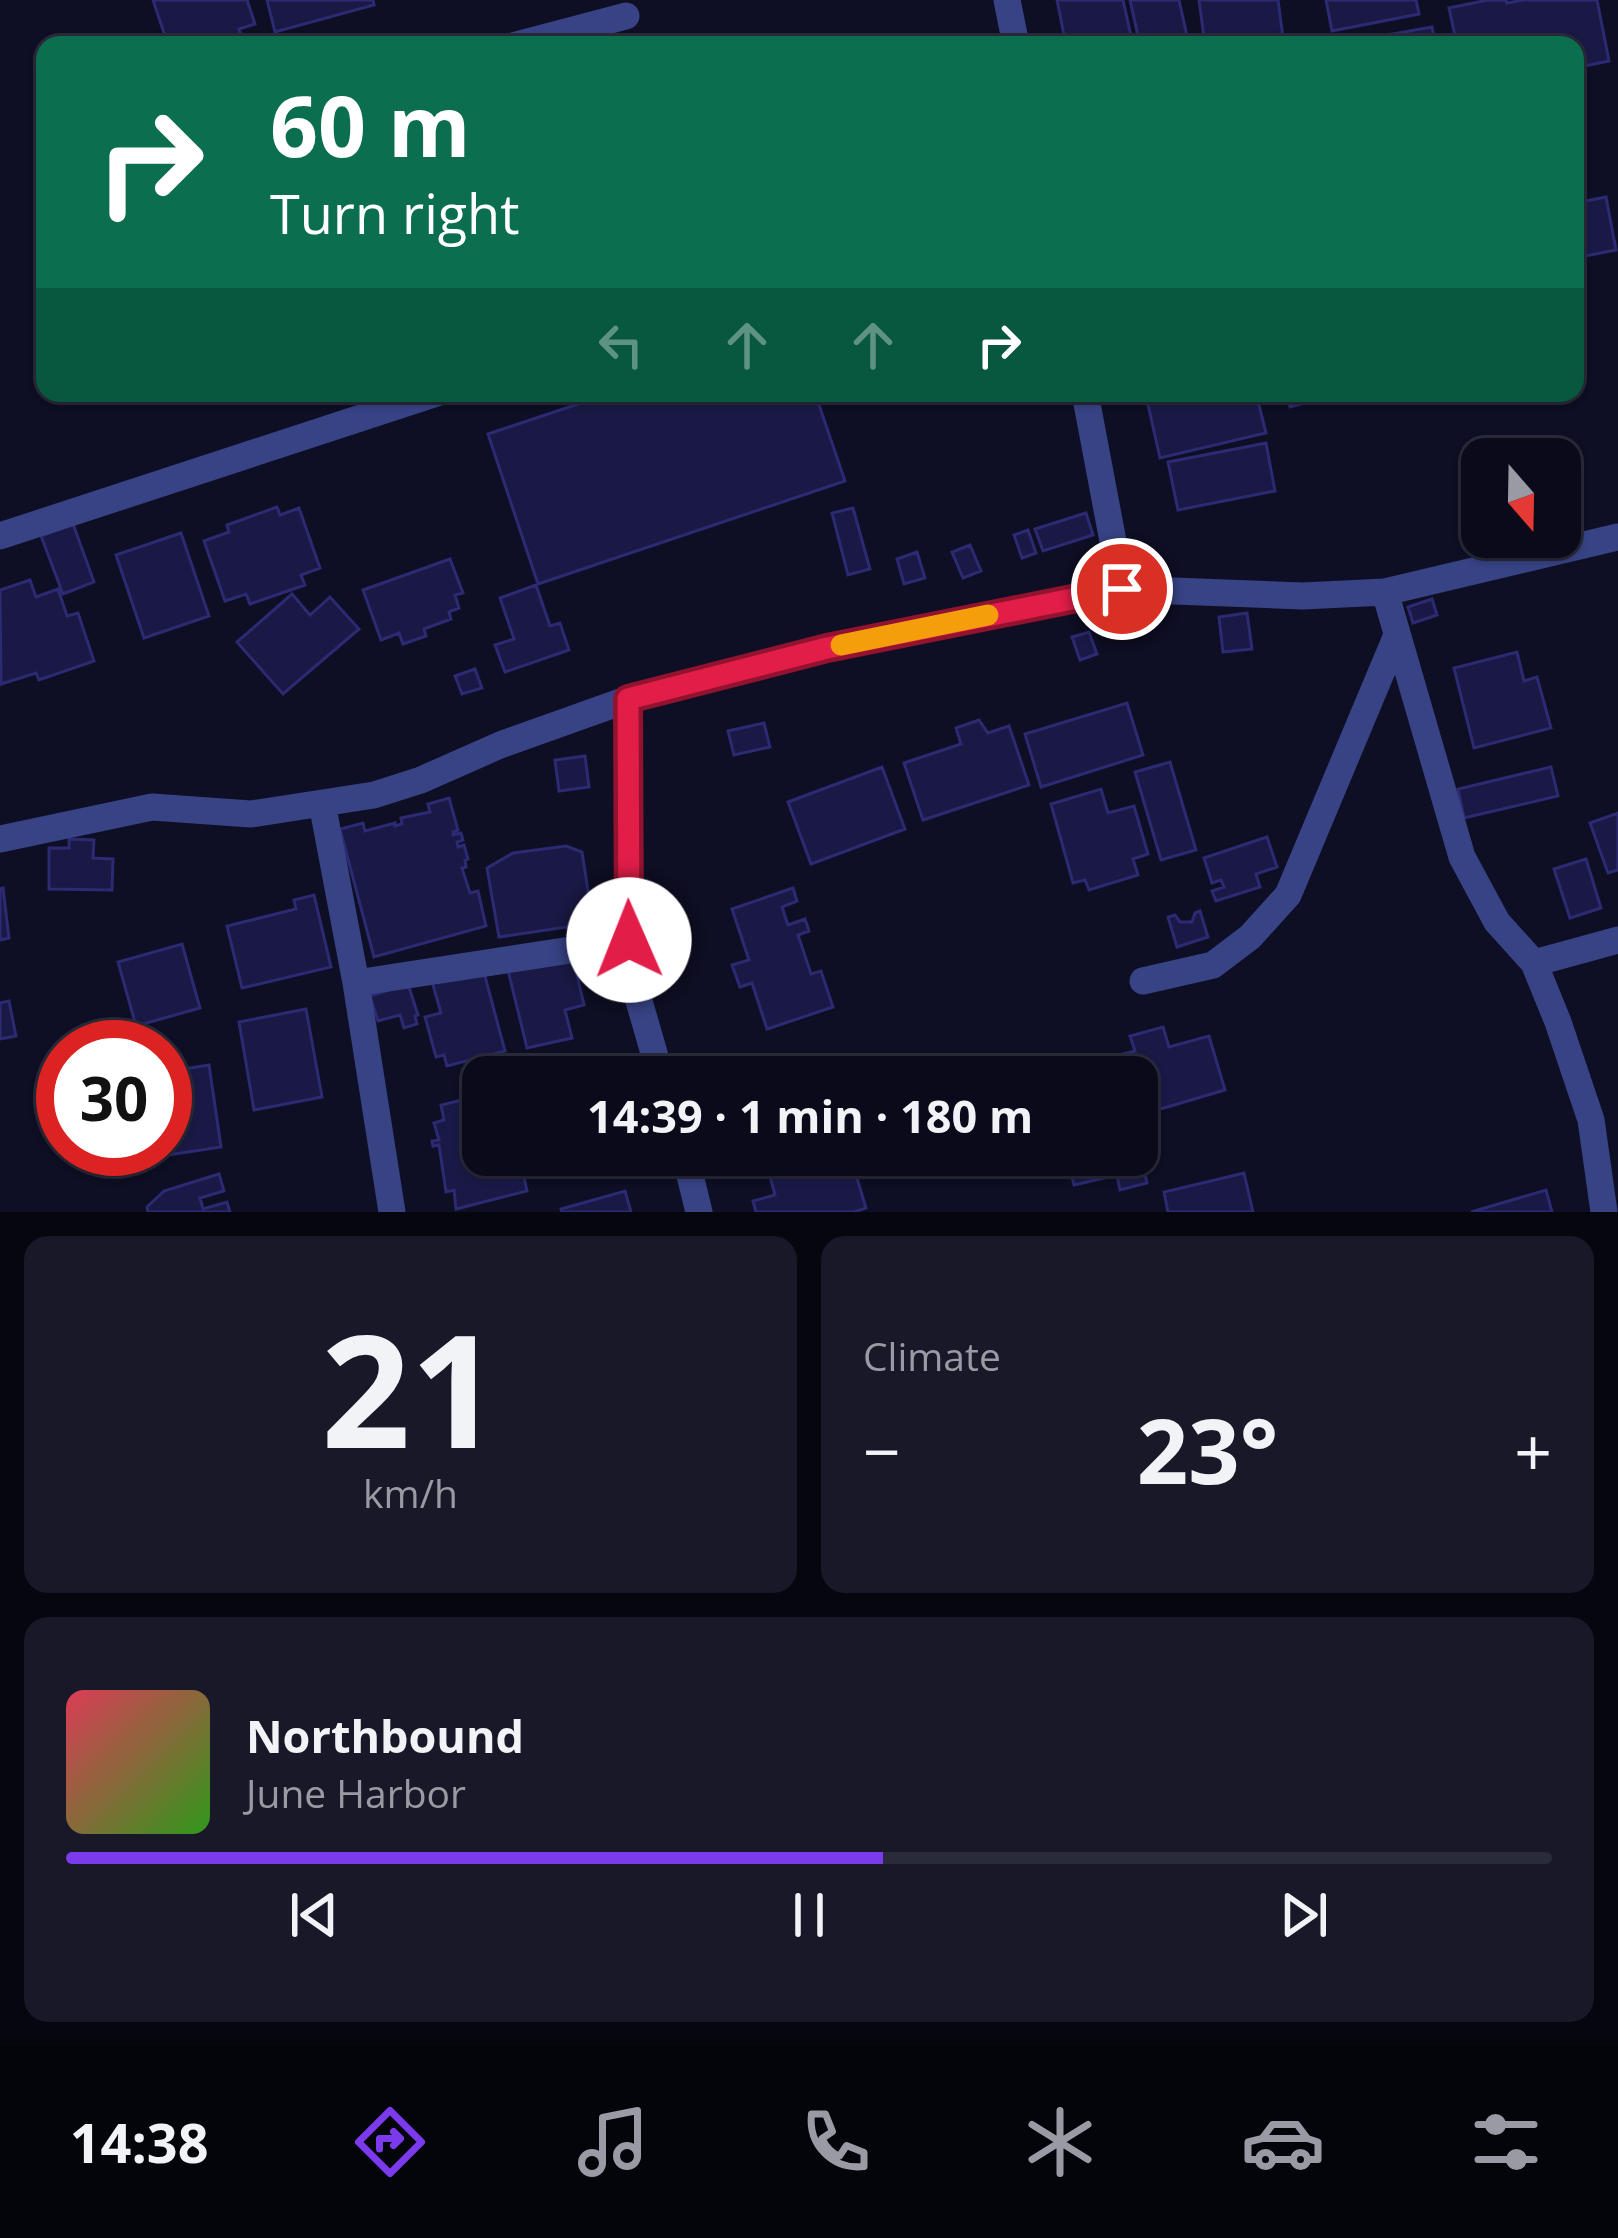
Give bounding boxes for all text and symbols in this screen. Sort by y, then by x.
text: 60 m [270,67,470,182]
icon: right [72,84,228,240]
text: Turn right [270,176,519,250]
icon: left [588,312,654,378]
icon: ahead [714,312,780,378]
icon: ahead [840,312,906,378]
icon: right [966,312,1032,378]
north arrow [1461,438,1581,558]
map controls [1461,438,1581,558]
pin [1071,538,1173,640]
icon: arrive [1089,556,1155,622]
position arrow [566,877,692,1003]
speed limit sign: 30 [36,1020,192,1176]
text: 14:39 · 1 min · 180 m [587,1085,1033,1146]
text: 21 [321,1281,500,1494]
text: Climate [863,1329,1001,1382]
text: 23° [1137,1388,1278,1510]
text: − [863,1405,901,1495]
text: + [1514,1405,1552,1495]
text: km/h [363,1466,458,1519]
text: Northbound [246,1705,524,1766]
text: June Harbor [246,1766,466,1819]
icon: previous [281,1882,347,1948]
icon: pause [776,1882,842,1948]
icon: next [1271,1882,1337,1948]
icon: directions [348,2100,432,2184]
icon: music [571,2100,655,2184]
icon: phone [794,2100,878,2184]
icon: climate [1018,2100,1102,2184]
icon: car [1241,2100,1325,2184]
icon: filters [1464,2100,1548,2184]
text: 14:38 [70,2105,209,2179]

